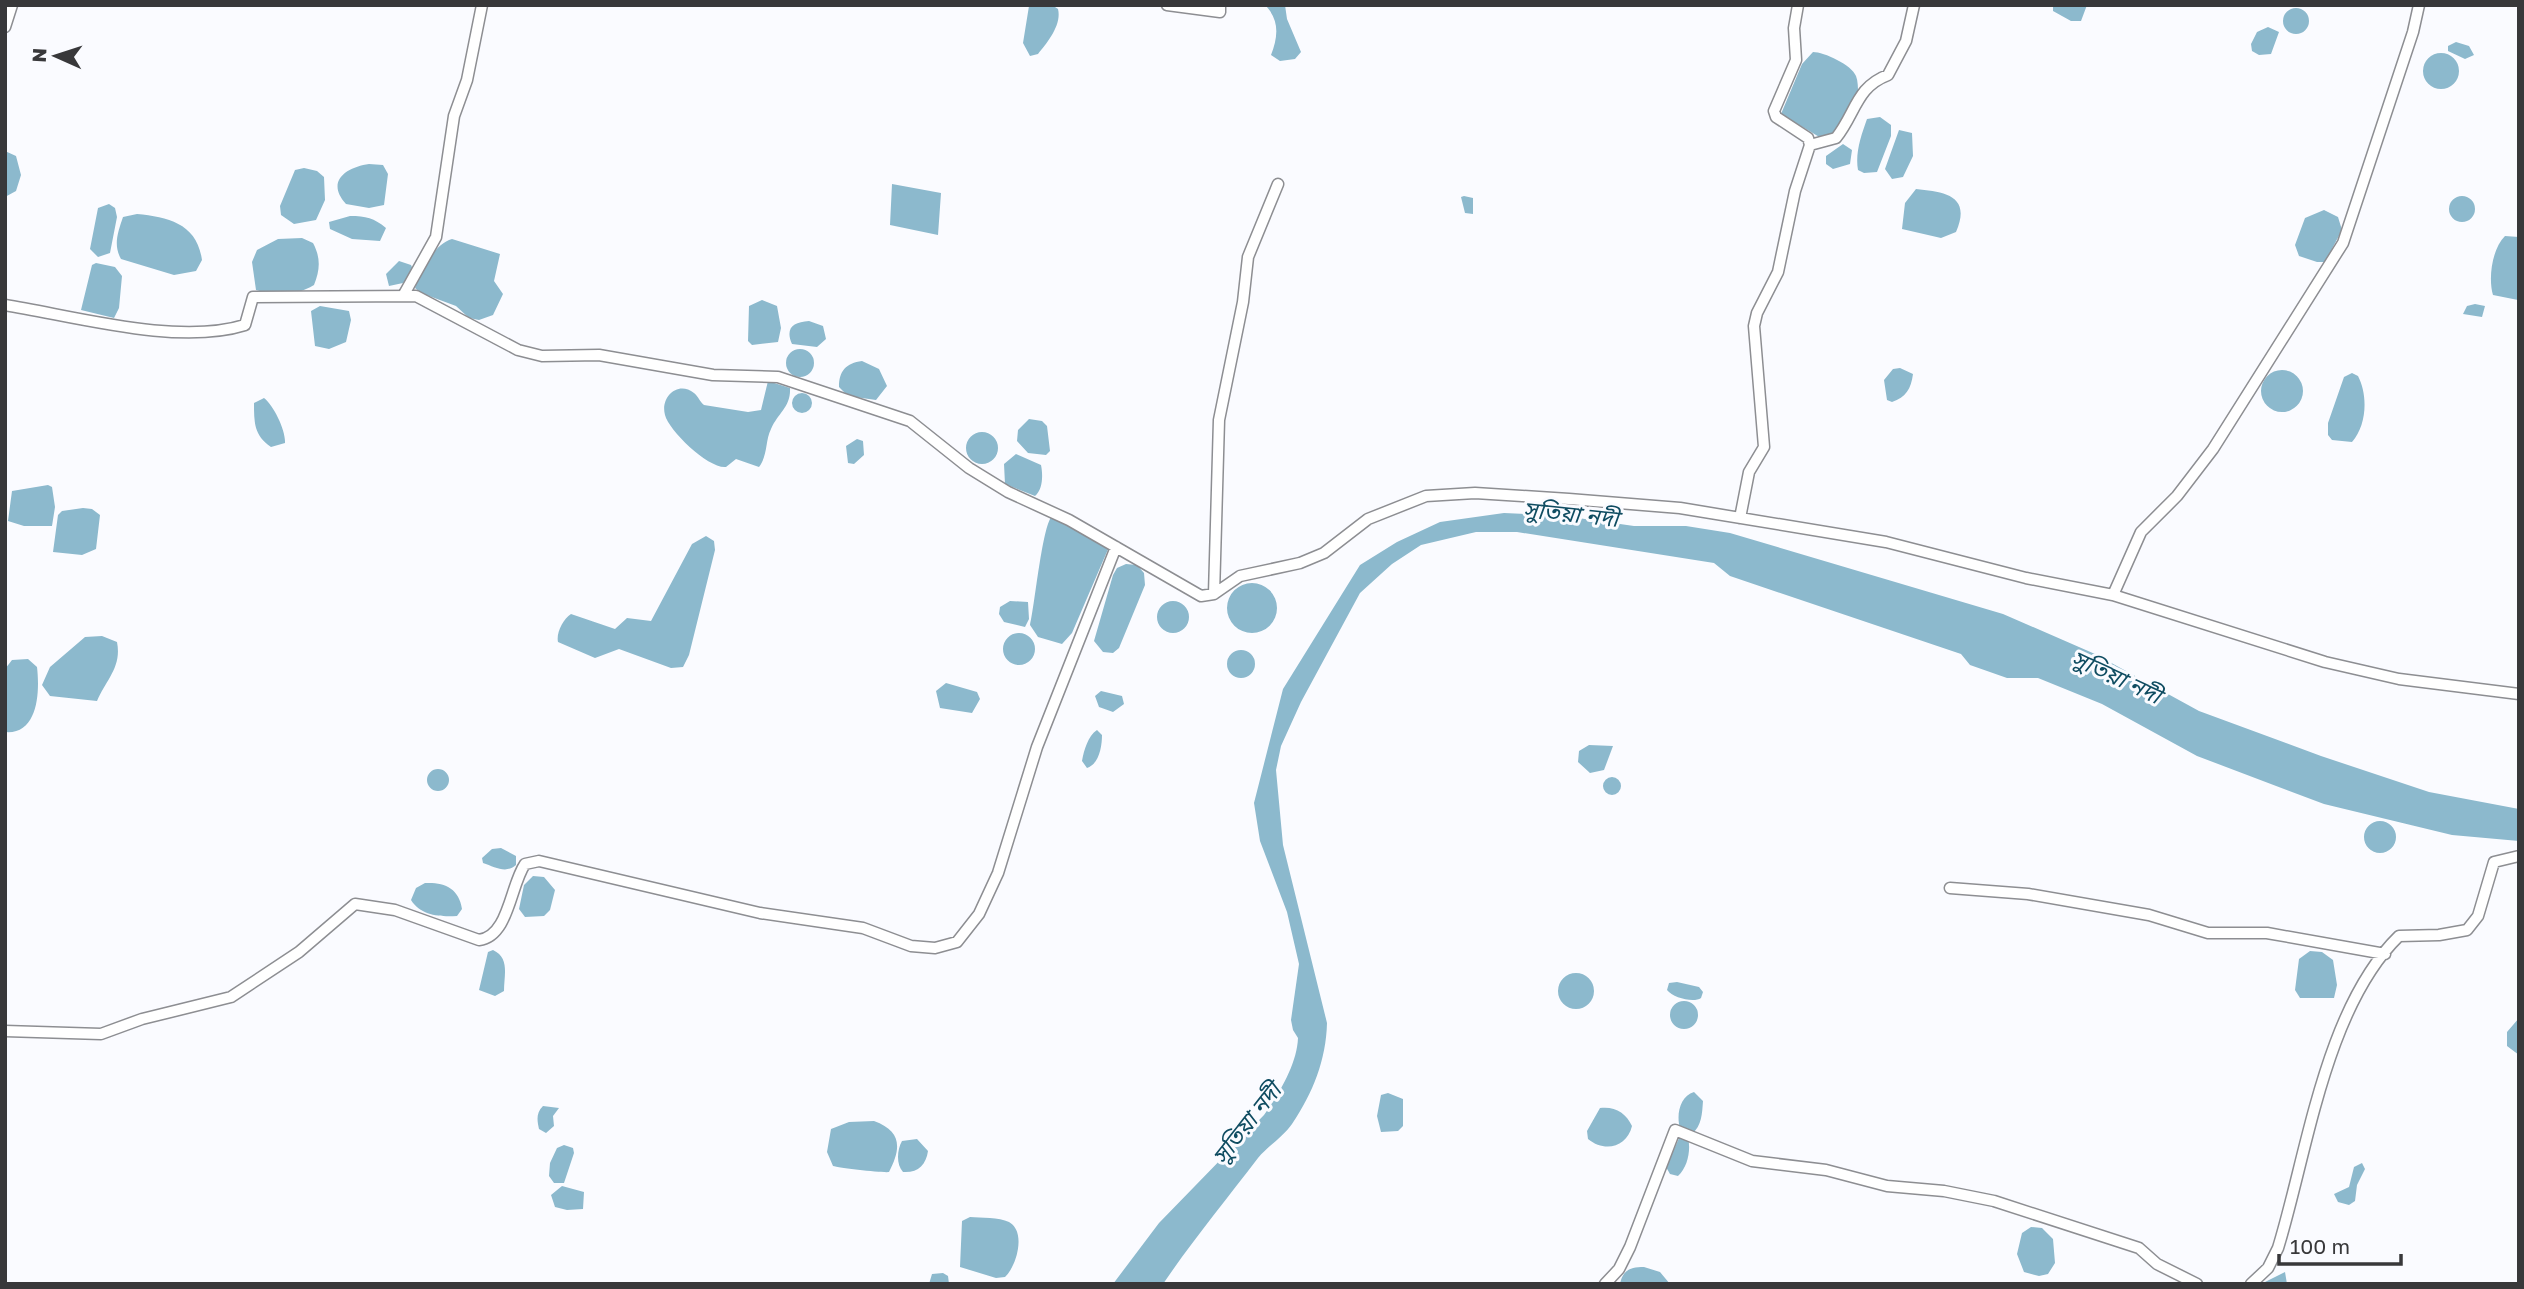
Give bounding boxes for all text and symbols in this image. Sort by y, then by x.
north arrow [21,21,91,91]
text: N [27,47,50,63]
water label: সুতিয়া নদী [1522,494,1624,533]
water label: সুতিয়া নদী [2067,643,2170,711]
water label: সুতিয়া নদী [1206,1074,1290,1170]
scale bar [2279,1222,2402,1266]
text: 100 m [2290,1233,2350,1259]

